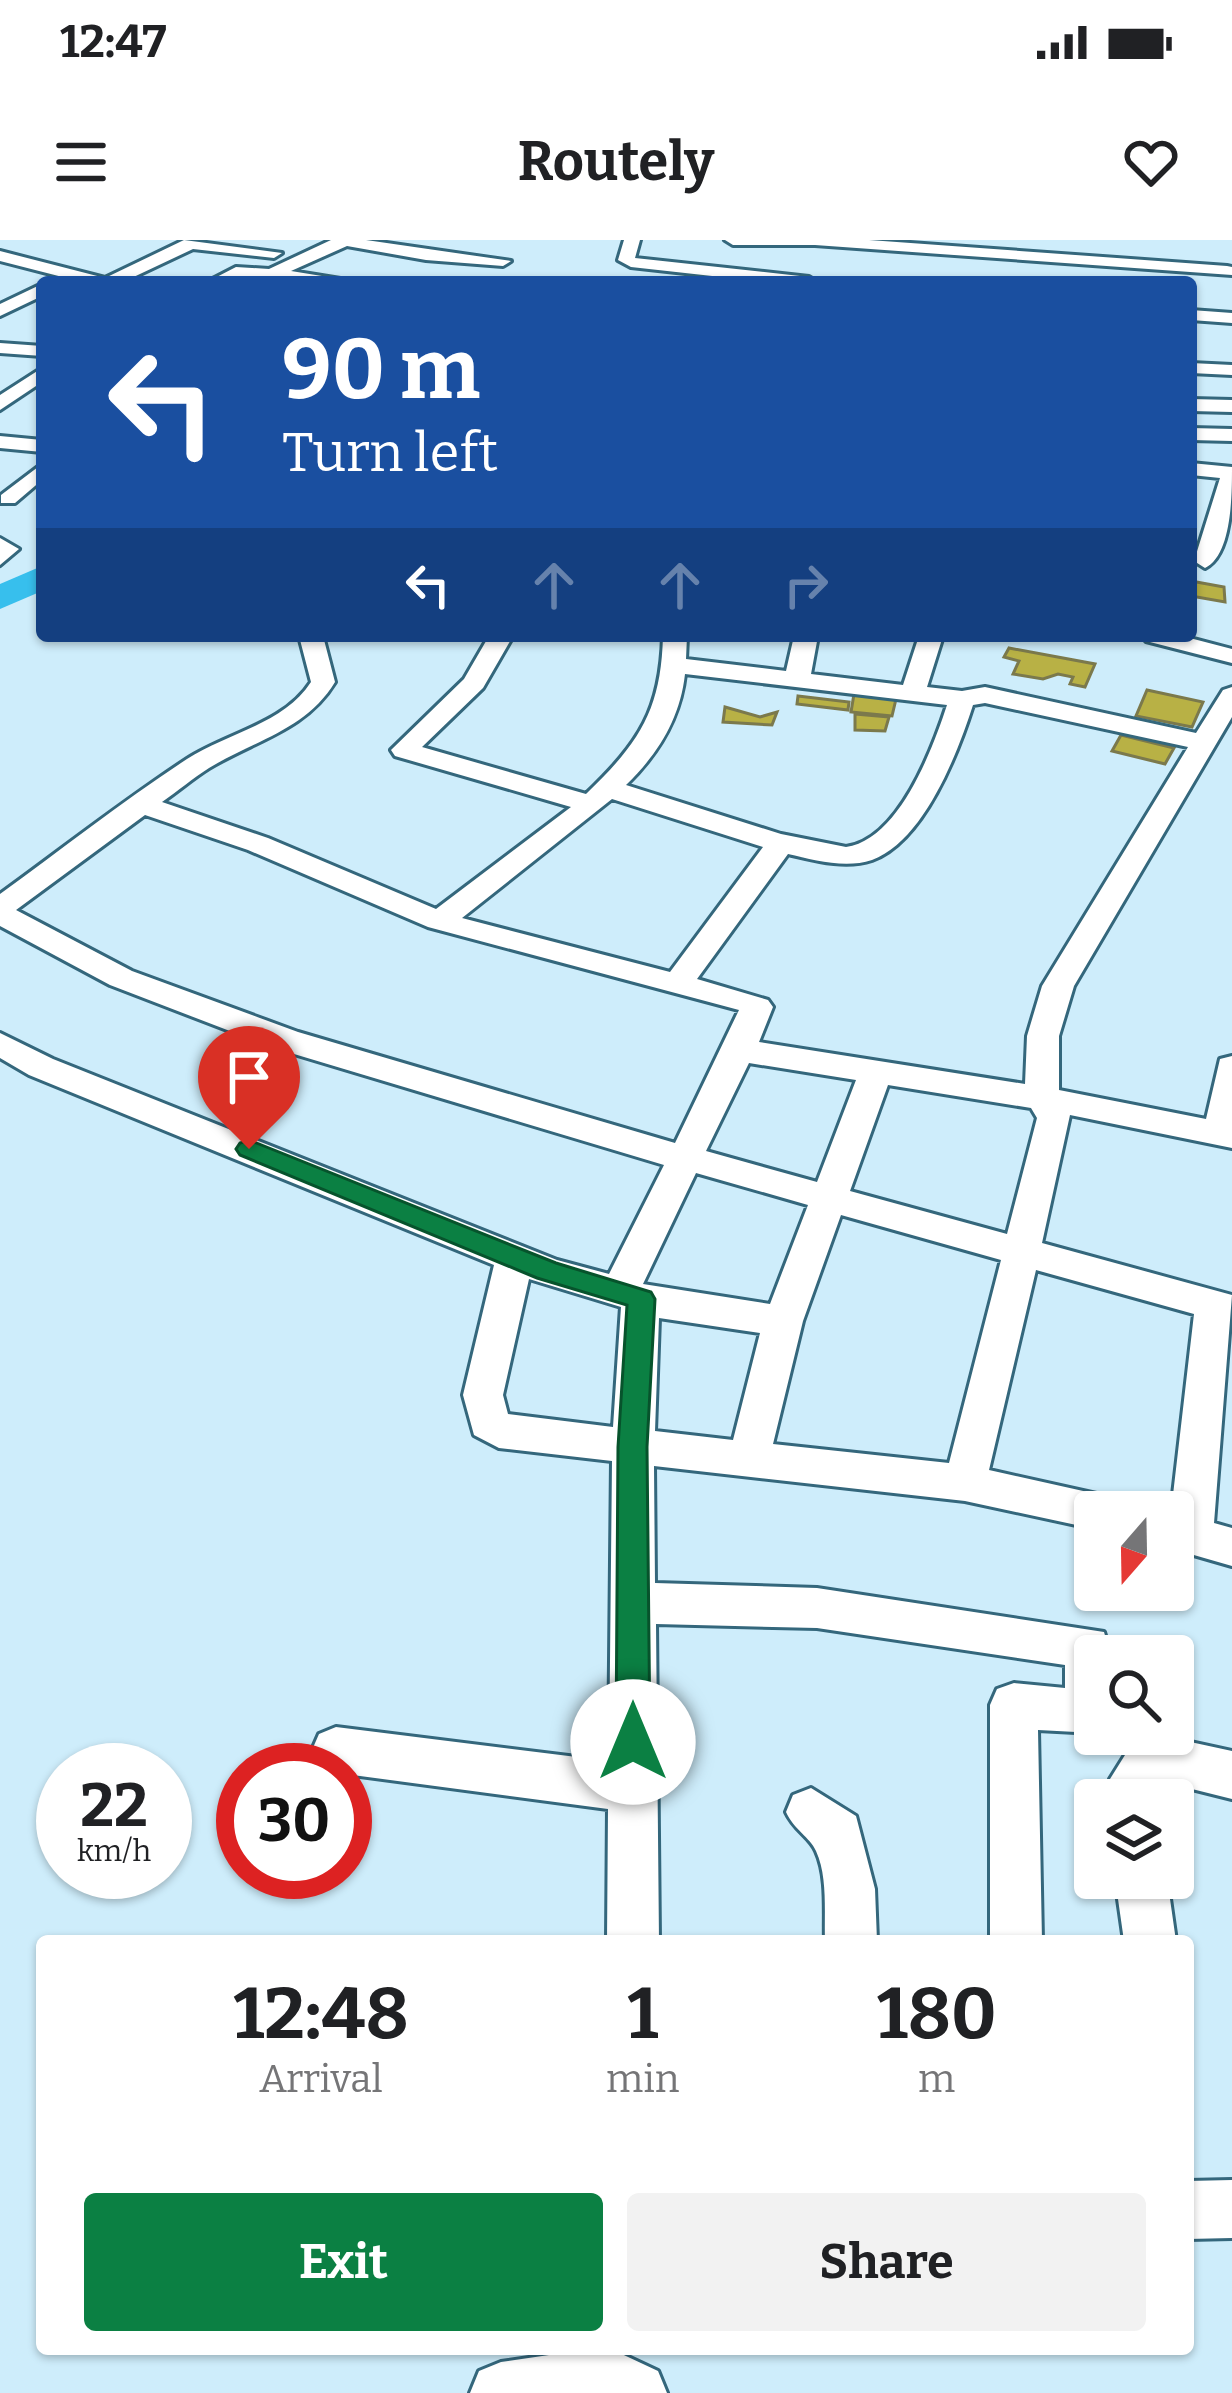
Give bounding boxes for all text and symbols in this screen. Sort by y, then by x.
text: 12:47 [60,15,166,69]
icon: menu [48,129,114,195]
icon: heart [1118,129,1184,195]
text: Routely [518,130,714,194]
text: 90 m [282,319,480,420]
icon: left [84,324,240,480]
text: Turn left [282,421,498,485]
icon: left [395,552,461,618]
icon: ahead [521,552,587,618]
icon: ahead [647,552,713,618]
icon: right [773,552,839,618]
pin [198,1026,300,1149]
icon: arrive [216,1044,282,1110]
north arrow [1074,1491,1194,1611]
map controls [1074,1491,1194,1899]
button: search [1074,1635,1194,1755]
position arrow [570,1679,696,1805]
speed limit sign: 30 [216,1743,372,1899]
text: 22 [80,1770,148,1842]
button: layers [1074,1779,1194,1899]
text: km/h [77,1833,151,1869]
text: 12:48 [233,1971,409,2057]
text: 1 [627,1971,658,2057]
text: 180 [877,1971,997,2057]
text: Arrival [259,2056,383,2102]
text: min [606,2056,679,2102]
text: m [918,2056,955,2102]
button: Exit [84,2193,603,2331]
button: Share [627,2193,1146,2331]

